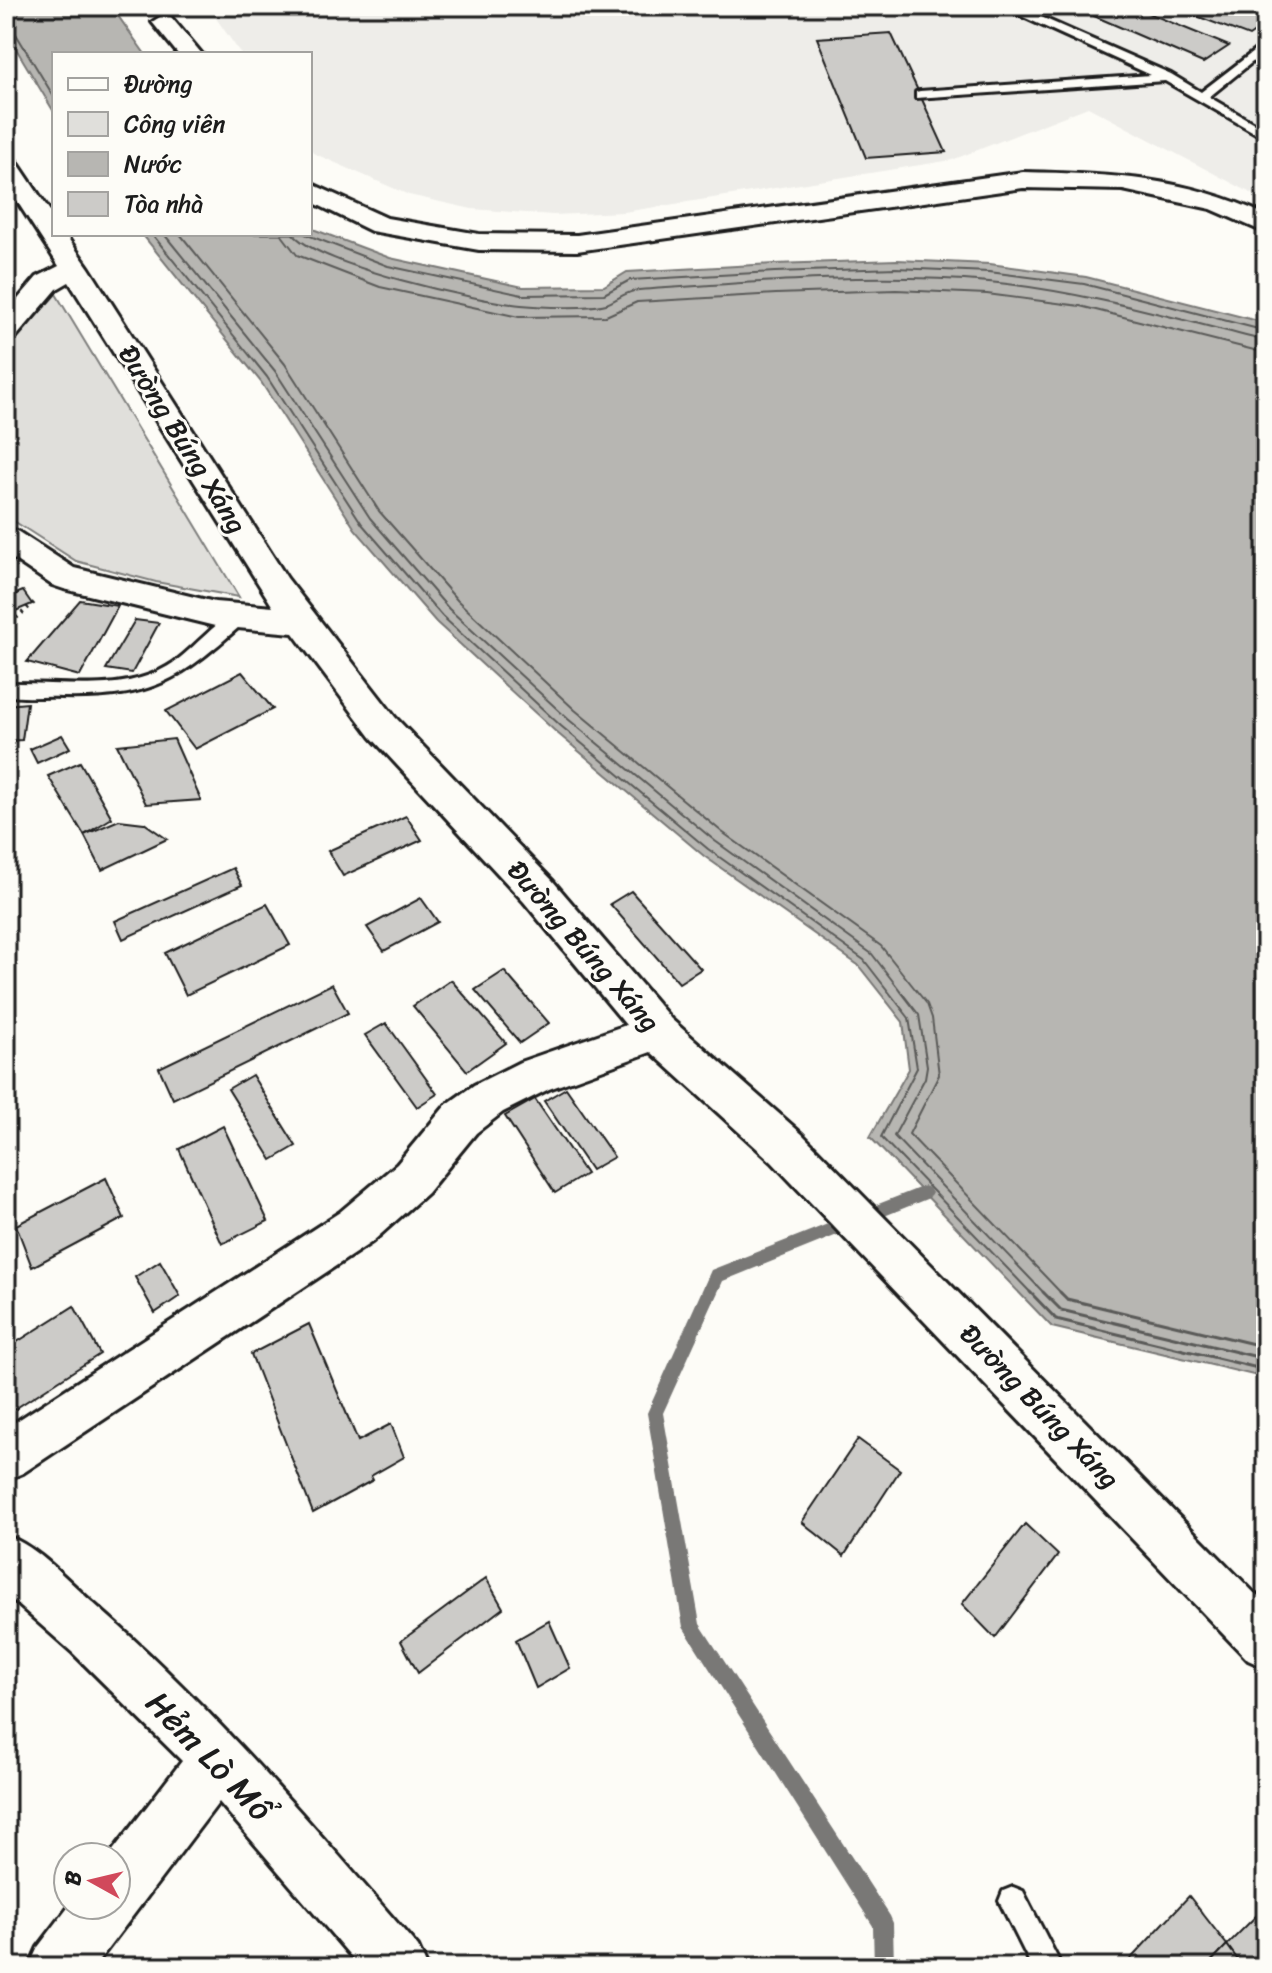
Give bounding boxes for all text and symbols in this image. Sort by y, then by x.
legend [52,52,312,236]
text: Đường [124,63,193,105]
text: Công viên [124,103,226,145]
text: Nước [124,143,182,185]
text: Tòa nhà [124,183,203,225]
street label: Đường Búng Xáng [105,334,261,544]
street label: Đường Búng Xáng [495,848,673,1044]
street label: Đường Búng Xáng [947,1311,1133,1501]
street label: Hẻm Lò Mổ [130,1676,292,1840]
north arrow [52,1841,132,1921]
text: B [52,1869,93,1888]

